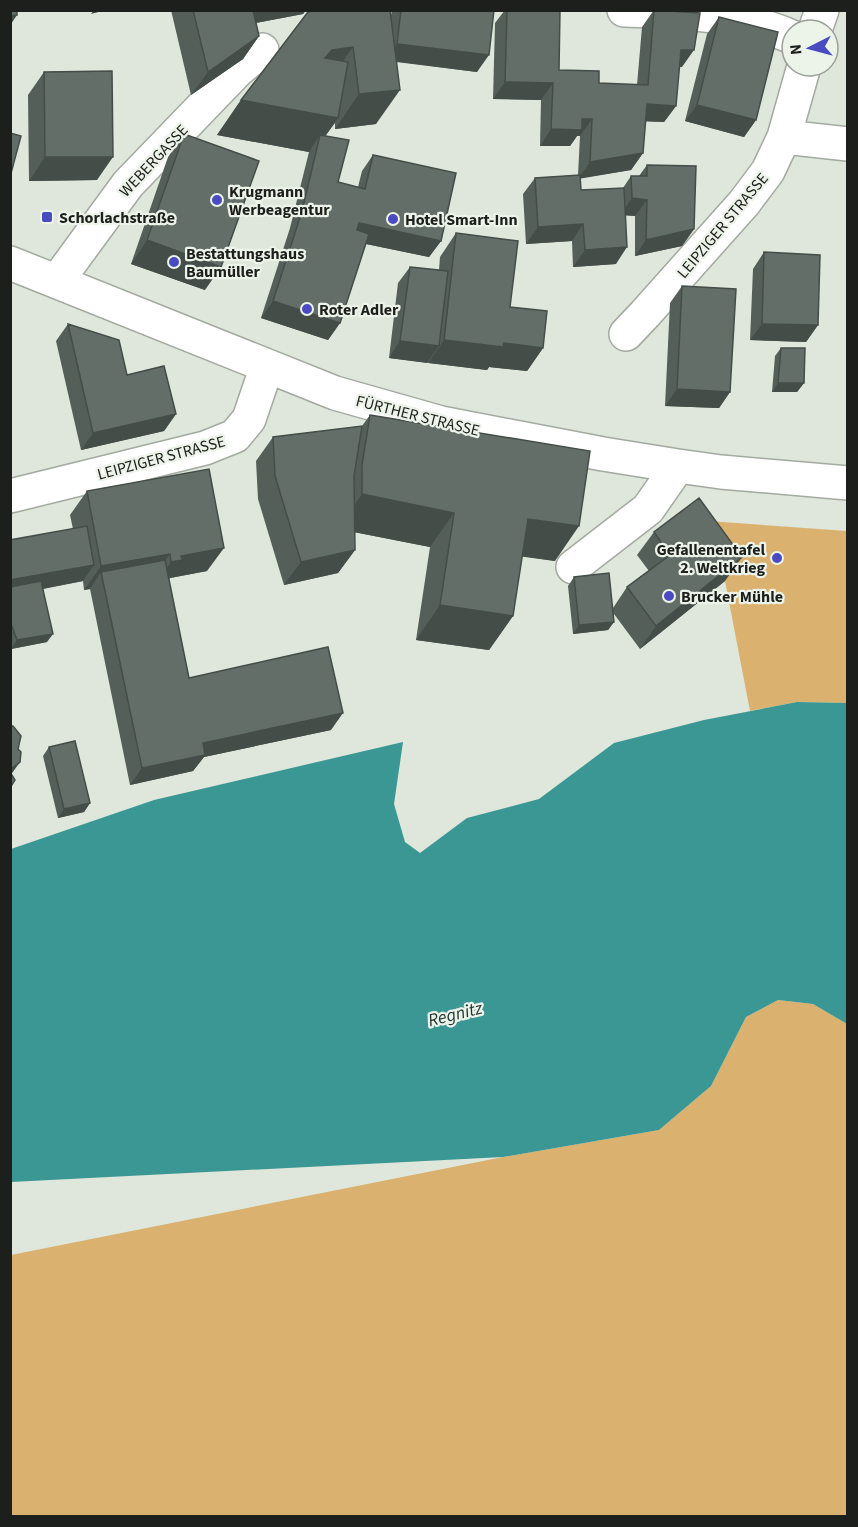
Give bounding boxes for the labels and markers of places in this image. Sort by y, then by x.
place label: Krugmann Werbeagentur [229,181,330,221]
marker: Krugmann Werbeagentur [210,193,224,207]
place label: Schorlachstraße [59,207,175,229]
place label: Hotel Smart-Inn [405,209,518,231]
marker: Schorlachstraße [40,210,54,224]
marker: Hotel Smart-Inn [386,212,400,226]
place label: Bestattungshaus Baumüller [186,243,304,283]
marker: Bestattungshaus Baumüller [167,255,181,269]
place label: Roter Adler [319,299,399,321]
marker: Roter Adler [300,302,314,316]
place label: Gefallenentafel 2. Weltkrieg [657,539,765,579]
marker: Gefallenentafel 2. Weltkrieg [770,551,784,565]
place label: Brucker Mühle [681,586,783,608]
marker: Brucker Mühle [662,589,676,603]

